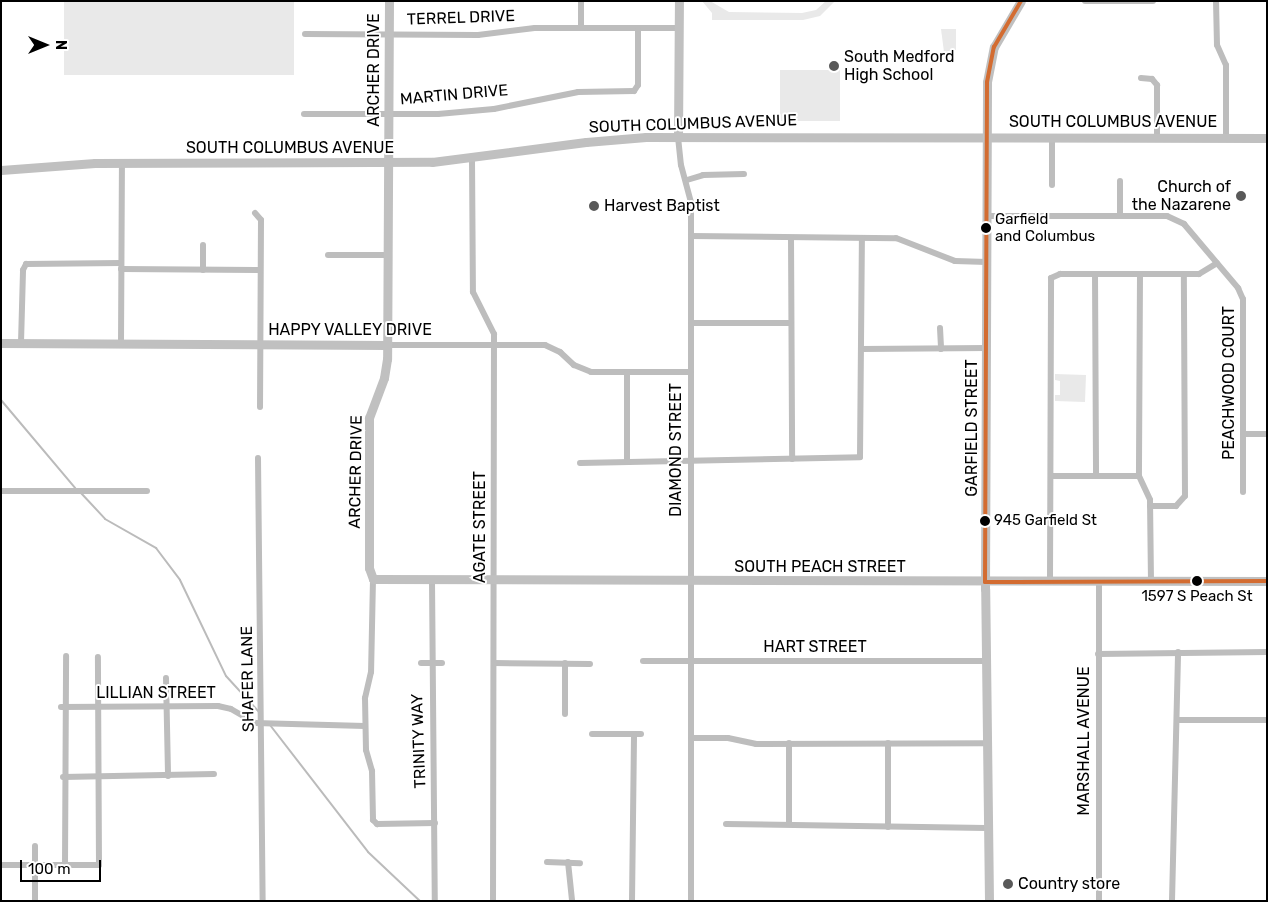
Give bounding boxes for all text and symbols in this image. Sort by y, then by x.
street label: TERREL DRIVE [406,7,516,29]
street label: ARCHER DRIVE [364,13,384,127]
north arrow [20,20,70,70]
text: N [52,40,69,50]
place label: South Medford High School [844,47,954,85]
marker: South Medford High School [828,60,840,72]
street label: MARTIN DRIVE [399,81,509,109]
street label: SOUTH COLUMBUS AVENUE [588,111,798,137]
street label: SOUTH COLUMBUS AVENUE [1009,112,1217,132]
street label: SOUTH COLUMBUS AVENUE [186,138,394,158]
place label: Church of the Nazarene [1132,177,1231,215]
marker: Church of the Nazarene [1235,190,1247,202]
place label: Harvest Baptist [604,196,720,216]
marker: Harvest Baptist [588,200,600,212]
place label: Garfield and Columbus [995,210,1095,245]
marker: Garfield and Columbus [981,223,991,233]
street label: PEACHWOOD COURT [1219,306,1239,460]
street label: HAPPY VALLEY DRIVE [267,320,433,340]
street label: GARFIELD STREET [962,359,982,497]
street label: DIAMOND STREET [666,383,686,517]
street label: ARCHER DRIVE [345,415,367,529]
street label: AGATE STREET [470,471,490,583]
place label: 945 Garfield St [994,512,1097,530]
marker: 945 Garfield St [980,516,990,526]
street label: SOUTH PEACH STREET [734,557,906,577]
marker: 1597 S Peach St [1192,576,1202,586]
place label: 1597 S Peach St [1141,588,1253,606]
street label: SHAFER LANE [237,626,259,732]
street label: HART STREET [763,637,867,657]
street label: MARSHALL AVENUE [1074,666,1094,816]
street label: LILLIAN STREET [96,683,216,703]
street label: TRINITY WAY [408,693,430,789]
scale bar [22,850,104,882]
text: 100 m [28,860,70,878]
place label: Country store [1018,874,1121,894]
marker: Country store [1002,878,1014,890]

